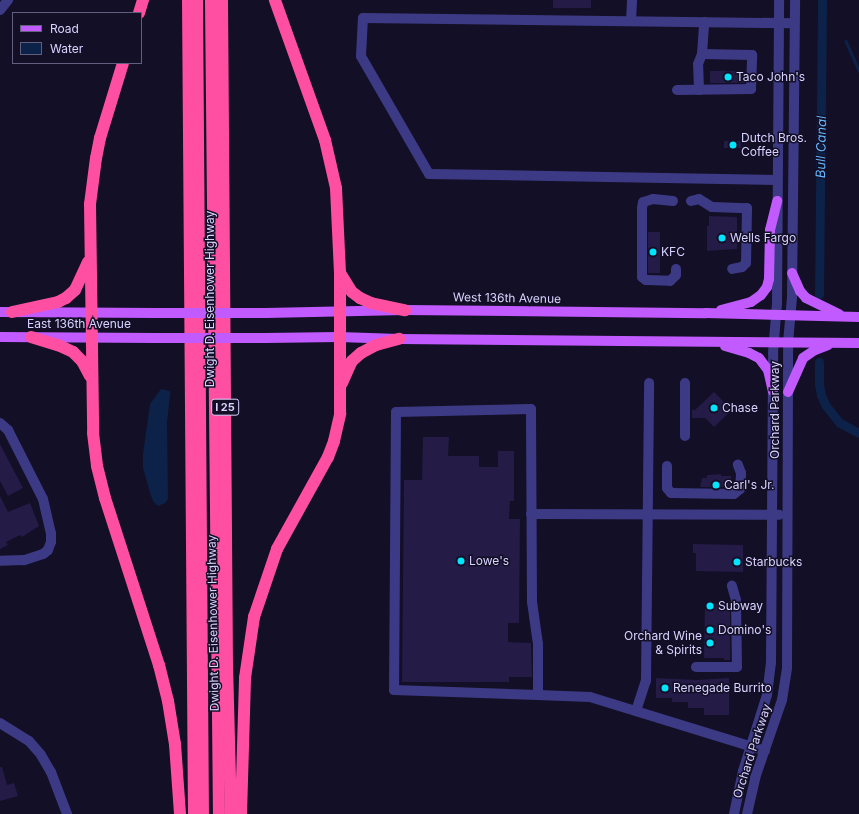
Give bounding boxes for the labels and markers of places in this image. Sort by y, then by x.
place label: Taco John's [736,70,805,84]
marker: Taco John's [723,72,733,82]
place label: Dutch Bros. Coffee [741,131,807,159]
marker: Dutch Bros. Coffee [728,140,738,150]
place label: Wells Fargo [730,231,796,245]
marker: Wells Fargo [717,233,727,243]
place label: KFC [661,245,685,259]
marker: KFC [648,247,658,257]
place label: Chase [722,401,758,415]
marker: Chase [709,403,719,413]
place label: Carl's Jr. [724,478,774,492]
marker: Carl's Jr. [711,480,721,490]
place label: Lowe's [469,554,509,568]
place label: Starbucks [745,555,802,569]
marker: Lowe's [456,556,466,566]
marker: Starbucks [732,557,742,567]
place label: Subway [718,599,763,613]
marker: Subway [705,601,715,611]
place label: Domino's [718,623,771,637]
marker: Domino's [705,625,715,635]
place label: Orchard Wine & Spirits [624,629,702,657]
marker: Orchard Wine & Spirits [705,638,715,648]
place label: Renegade Burrito [673,681,772,695]
marker: Renegade Burrito [660,683,670,693]

